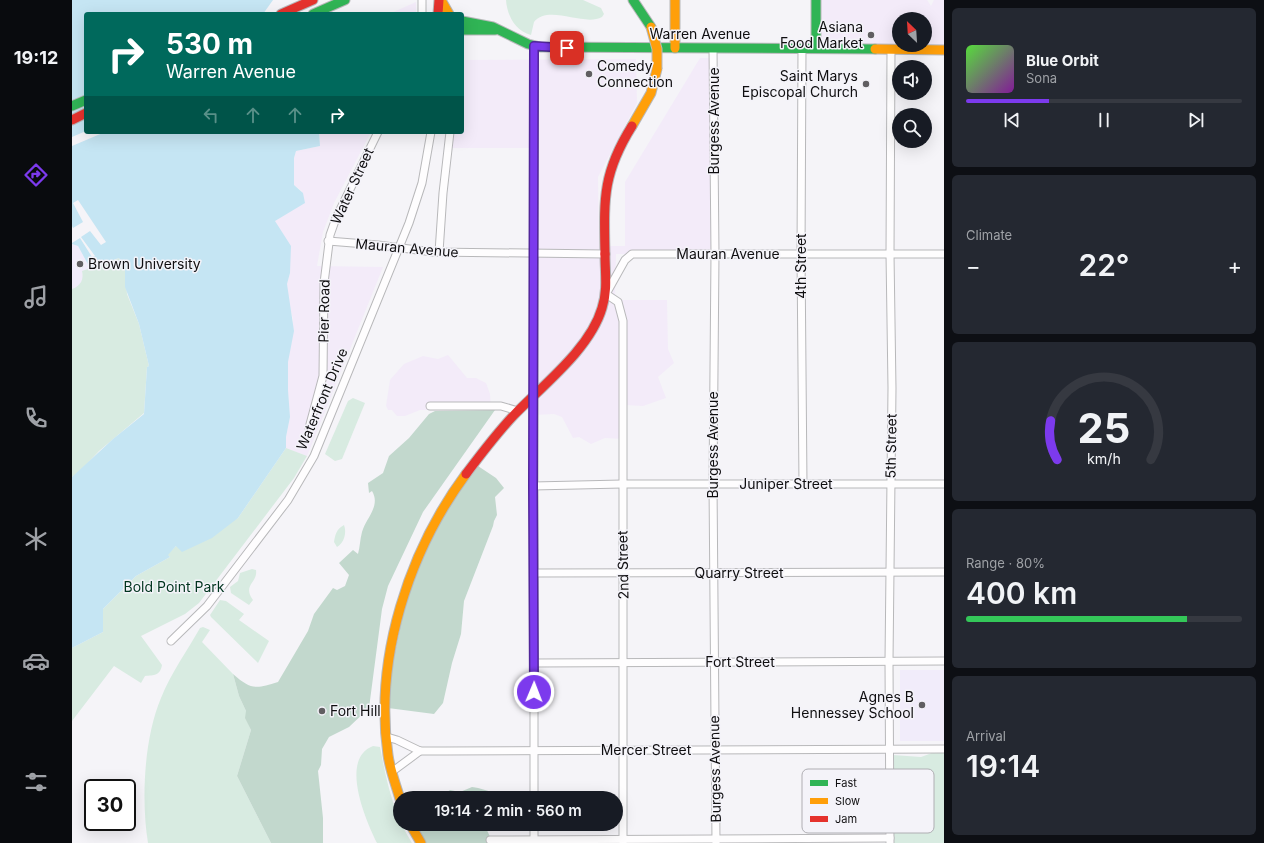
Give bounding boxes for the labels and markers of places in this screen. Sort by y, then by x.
place label: Asiana Food Market [780,18,863,51]
marker: Asiana Food Market [866,30,876,40]
pin [550,31,584,65]
place label: Comedy Connection [597,57,673,90]
place label: Saint Marys Episcopal Church [742,67,858,100]
marker: Comedy Connection [584,69,594,79]
marker: Saint Marys Episcopal Church [861,79,871,89]
place label: Brown University [88,255,201,272]
marker: Brown University [75,259,85,269]
place label: Agnes B Hennessey School [791,688,914,721]
marker: Agnes B Hennessey School [917,700,927,710]
place label: Fort Hill [330,702,381,719]
marker: Fort Hill [317,706,327,716]

